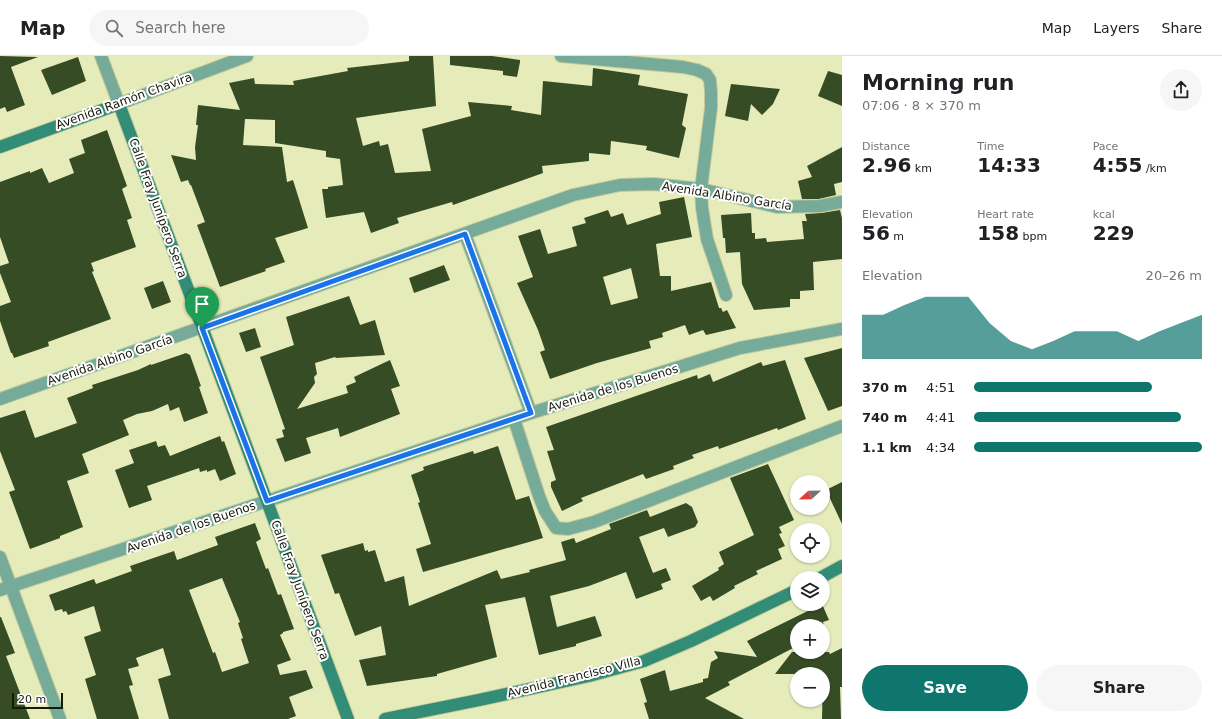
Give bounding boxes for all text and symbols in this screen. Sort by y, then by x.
search box [89,10,369,46]
text: Map [20,17,65,39]
icon: search [103,17,125,39]
text: Search here [135,19,225,37]
text: Map [1042,20,1071,36]
text: Layers [1093,20,1140,36]
text: Share [1162,20,1202,36]
button: share [1160,69,1202,111]
street label: Avenida Ramón Chavira [54,70,194,132]
text: Morning run [862,70,1014,95]
text: 07:06 · 8 × 370 m [862,98,981,113]
street label: Calle Fray Junípero Serra [126,136,190,280]
text: Distance [862,140,910,153]
text: Time [977,140,1004,153]
text: Pace [1093,140,1118,153]
text: 2.96 [862,153,911,177]
text: 14:33 [977,153,1041,177]
text: 4:55 [1093,153,1142,177]
text: km [911,162,932,175]
text: /km [1142,162,1167,175]
street label: Avenida Albino García [661,179,793,213]
text: Elevation [862,208,913,221]
text: Heart rate [977,208,1034,221]
text: kcal [1093,208,1115,221]
text: 56 [862,221,890,245]
text: 158 [977,221,1019,245]
text: 229 [1093,221,1134,245]
text: m [890,230,904,243]
text: bpm [1019,230,1047,243]
text: Elevation [862,268,922,283]
text: 20–26 m [1146,268,1202,283]
pin [185,287,219,328]
icon: arrive [191,293,213,315]
street label: Avenida Albino García [46,332,174,388]
street label: Avenida de los Buenos [546,361,680,415]
text: 370 m [862,380,907,395]
text: 4:51 [926,380,955,395]
text: 740 m [862,410,907,425]
text: 4:41 [926,410,955,425]
text: 1.1 km [862,440,912,455]
text: 4:34 [926,440,955,455]
north arrow [790,475,830,515]
map controls [790,475,830,707]
street label: Avenida de los Buenos [125,498,257,556]
street label: Calle Fray Junípero Serra [268,518,332,662]
button: locate [790,523,830,563]
button: layers [790,571,830,611]
button: + [790,619,830,659]
street label: Avenida Francisco Villa [506,654,642,700]
button: Save [862,665,1028,711]
button: Share [1036,665,1202,711]
button: − [790,667,830,707]
scale bar [12,691,63,710]
text: 20 m [18,693,46,706]

